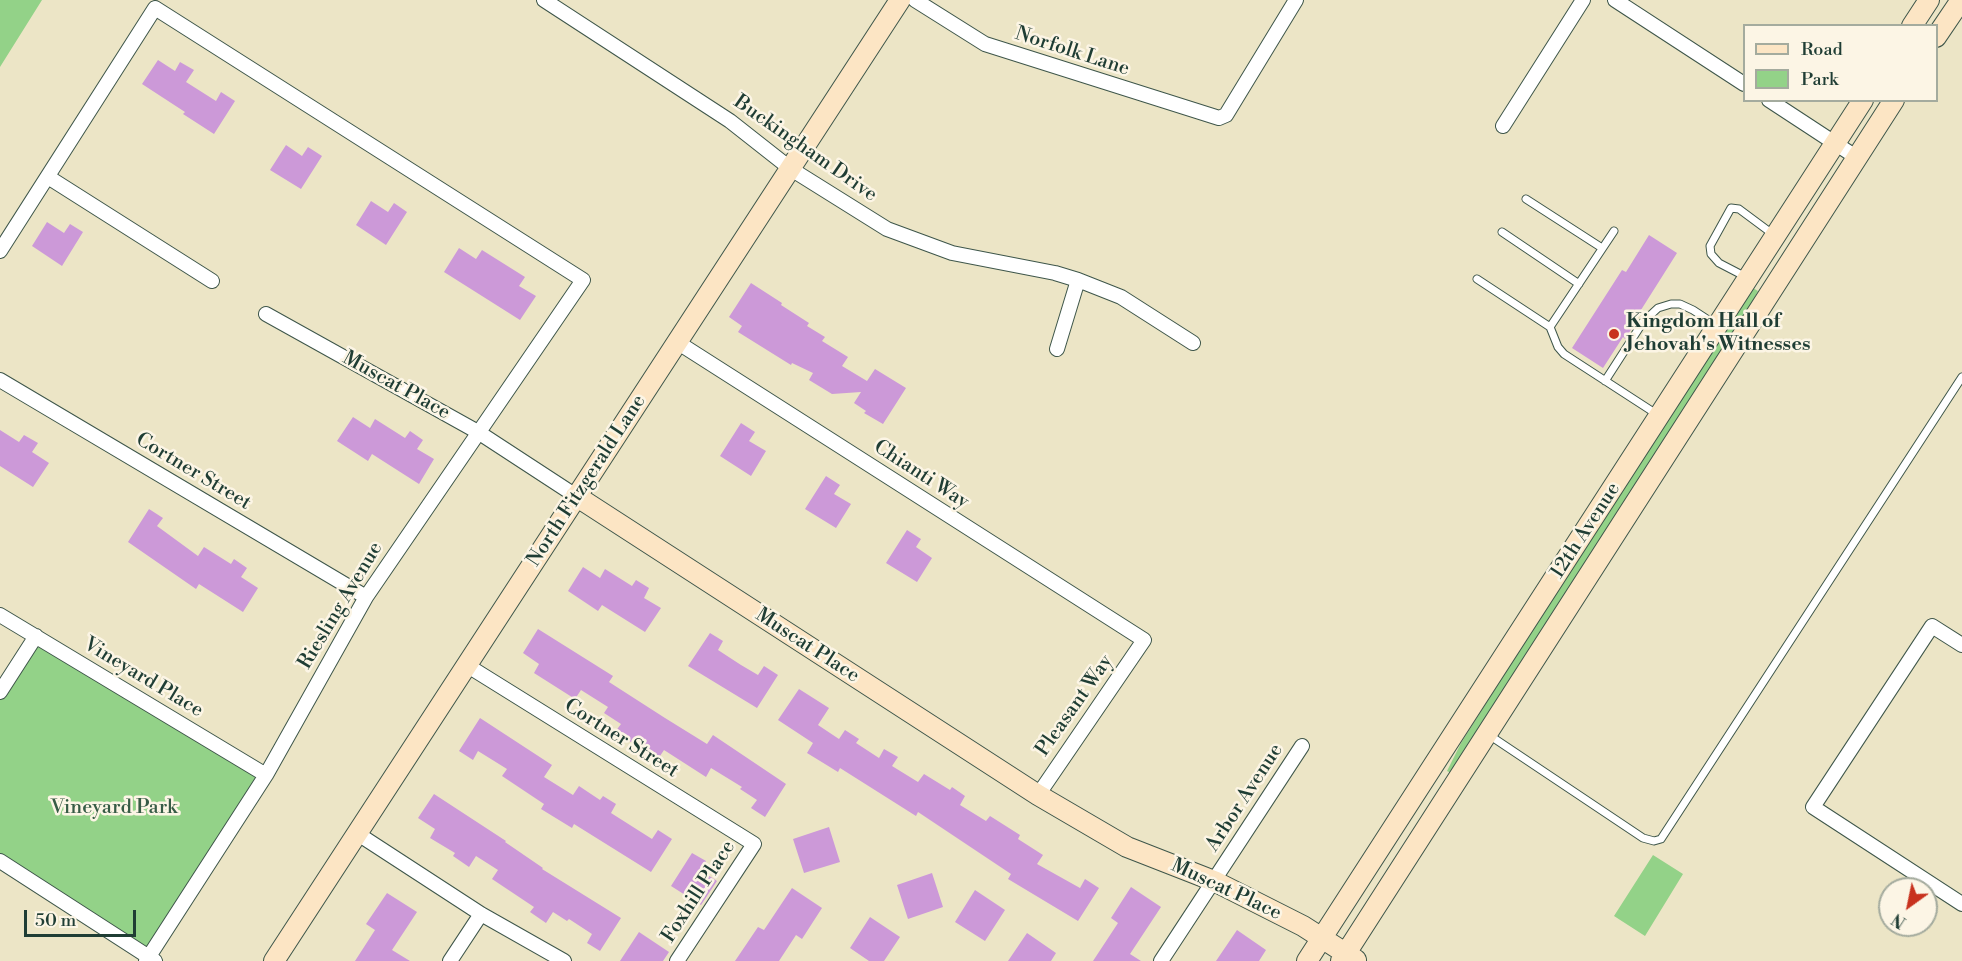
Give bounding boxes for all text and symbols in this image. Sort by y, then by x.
street label: Norfolk Lane [1012,22,1132,82]
legend [1743,24,1938,102]
text: Road [1801,38,1843,61]
text: Park [1801,68,1838,91]
street label: Buckingham Drive [729,91,881,207]
place label: Kingdom Hall of Jehovah's Witnesses [1626,310,1811,357]
marker: Kingdom Hall of Jehovah's Witnesses [1607,327,1621,341]
street label: Muscat Place [338,347,454,425]
street label: North Fitzgerald Lane [522,391,652,571]
street label: Cortner Street [131,428,255,516]
street label: Chianti Way [869,435,973,515]
street label: 12th Avenue [1546,478,1626,584]
street label: Riesling Avenue [294,538,388,674]
street label: Muscat Place [750,603,864,689]
street label: Vineyard Place [79,633,207,723]
street label: Pleasant Way [1031,651,1119,761]
street label: Cortner Street [559,694,683,784]
street label: Arbor Avenue [1201,740,1289,856]
park label: Vineyard Park [50,796,178,820]
street label: Foxhill Place [657,836,741,948]
street label: Muscat Place [1167,854,1285,926]
north arrow [1878,877,1938,937]
scale bar [27,898,140,936]
text: 50 m [35,909,76,932]
text: N [1889,909,1910,932]

